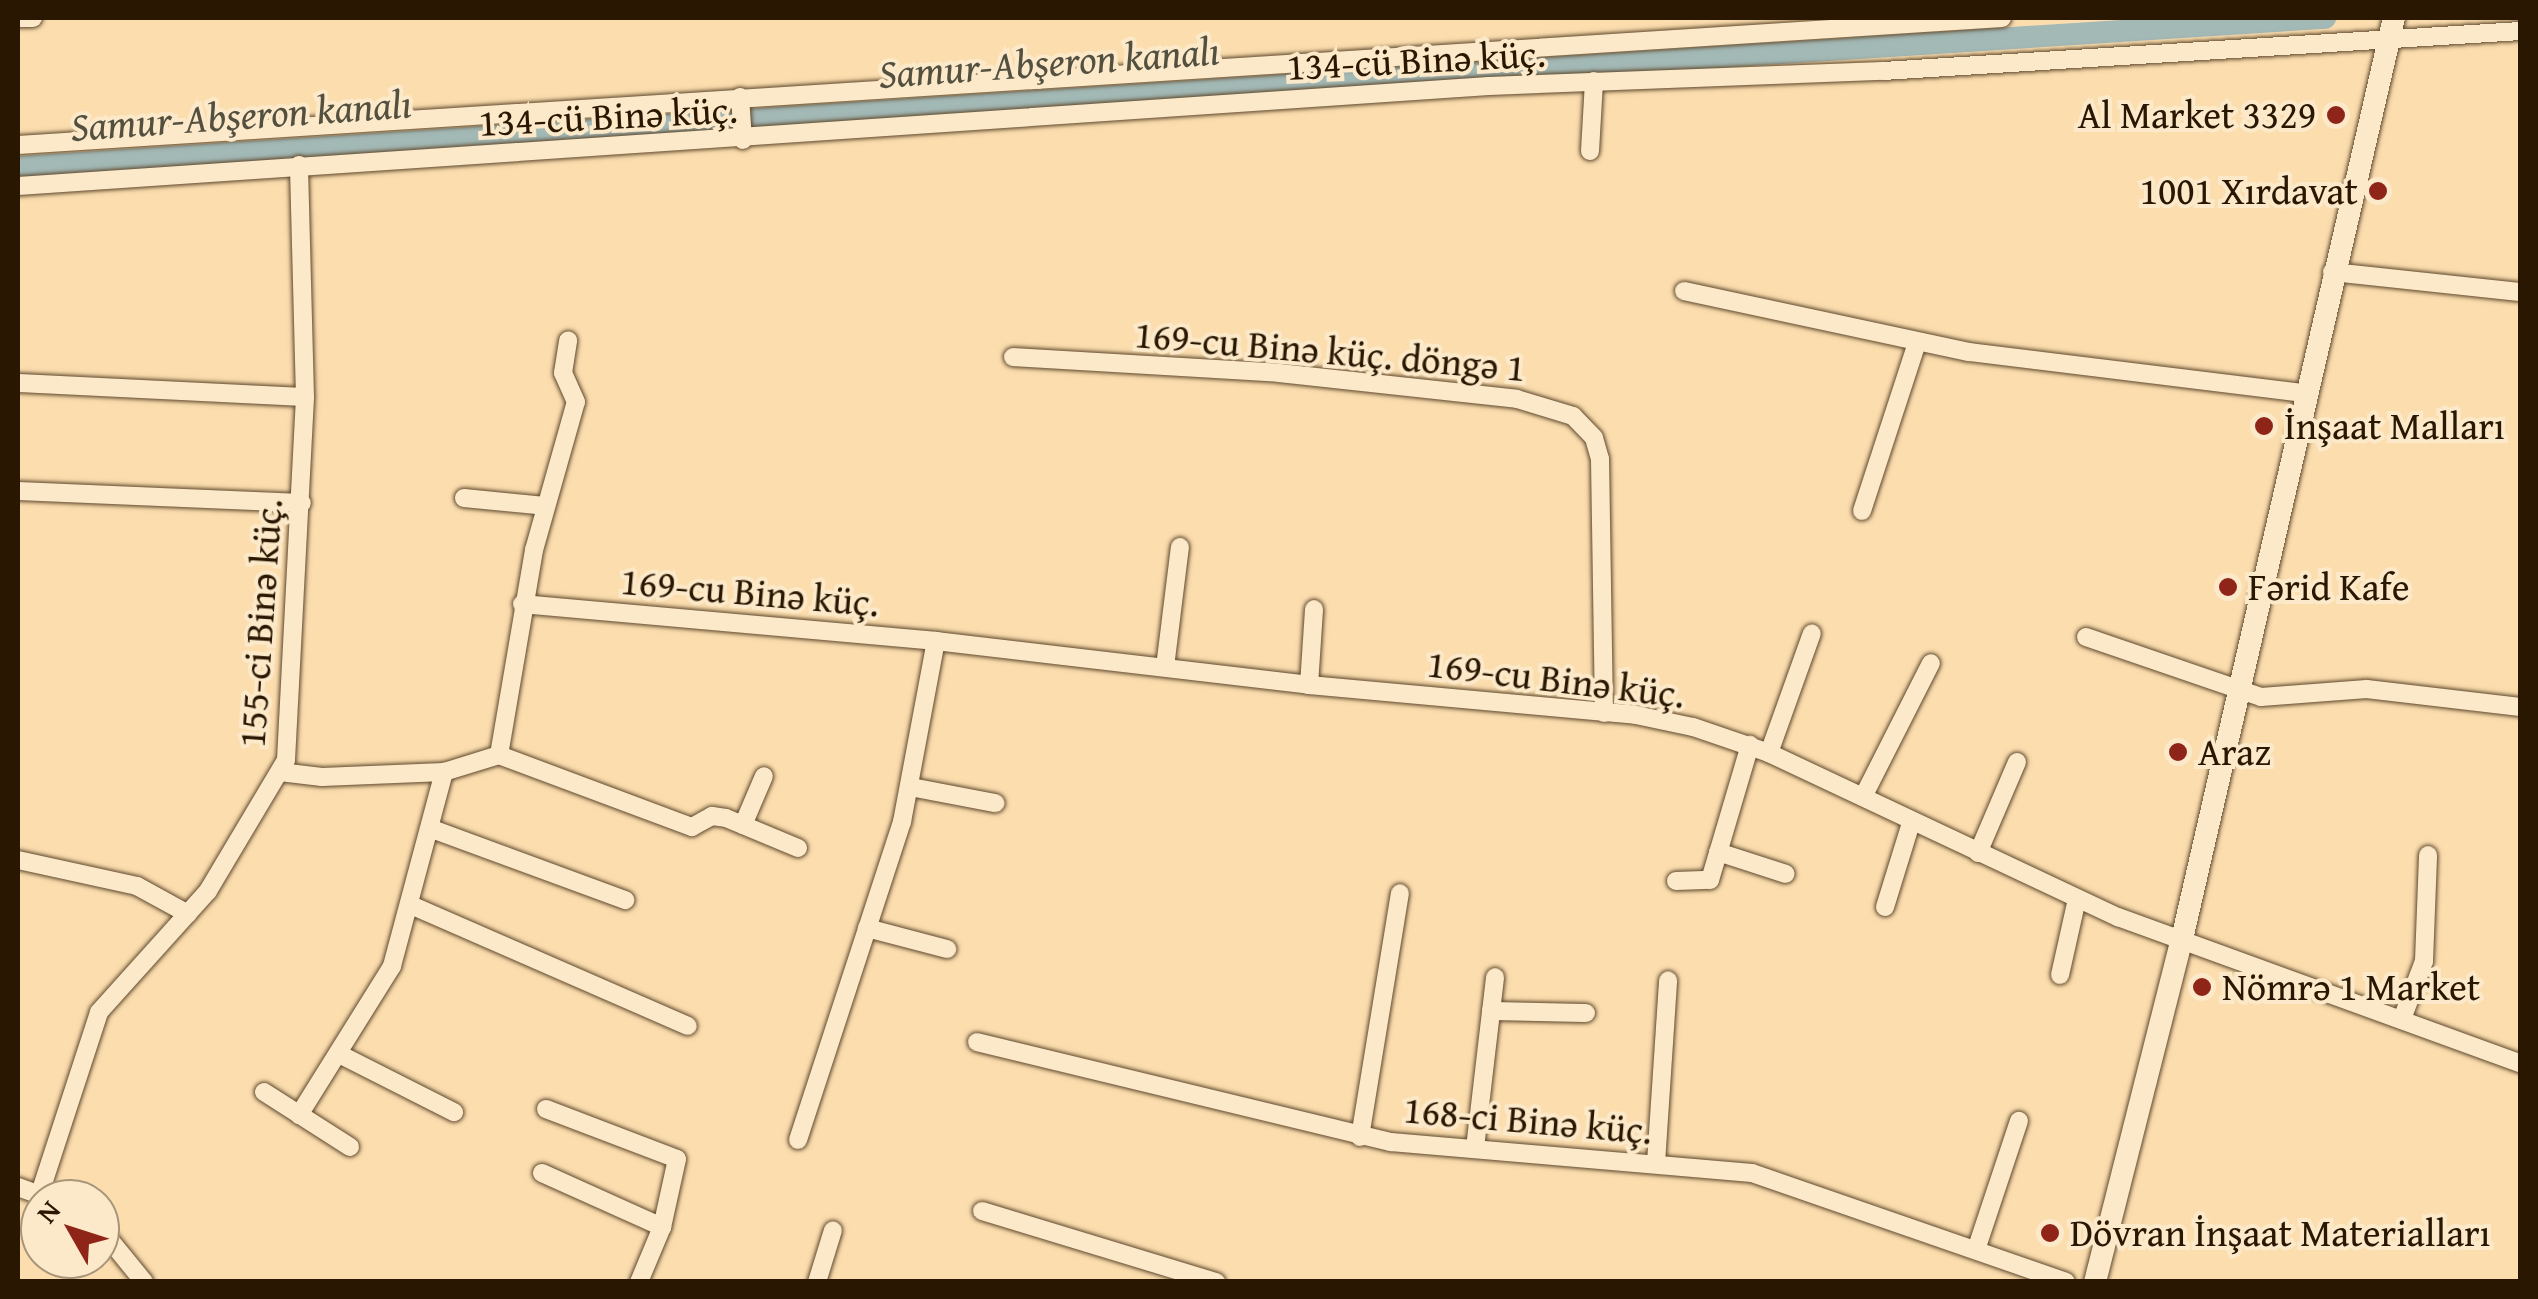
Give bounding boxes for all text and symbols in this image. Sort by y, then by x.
water label: Samur-Abşeron kanalı [877,26,1221,98]
street label: 134-cü Binə küç. [1285,30,1547,90]
water label: Samur-Abşeron kanalı [69,79,413,151]
street label: 134-cü Binə küç. [477,86,739,146]
place label: Al Market 3329 [2078,92,2316,138]
marker: Al Market 3329 [2325,104,2347,126]
place label: 1001 Xırdavat [2140,168,2358,214]
marker: 1001 Xırdavat [2367,180,2389,202]
street label: 169-cu Binə küç. döngə 1 [1133,311,1527,391]
place label: İnşaat Malları [2284,403,2505,449]
marker: İnşaat Malları [2253,415,2275,437]
street label: 155-ci Binə küç. [229,497,291,749]
street label: 169-cu Binə küç. [619,558,881,626]
place label: Fərid Kafe [2248,564,2410,610]
marker: Fərid Kafe [2217,576,2239,598]
street label: 169-cu Binə küç. [1425,641,1687,717]
place label: Araz [2198,729,2271,775]
marker: Araz [2167,741,2189,763]
place label: Nömrə 1 Market [2222,964,2480,1010]
marker: Nömrə 1 Market [2191,976,2213,998]
street label: 168-ci Binə küç. [1402,1086,1654,1154]
north arrow [20,1179,120,1279]
text: N [26,1191,70,1231]
place label: Dövran İnşaat Materialları [2070,1210,2490,1256]
marker: Dövran İnşaat Materialları [2039,1222,2061,1244]

